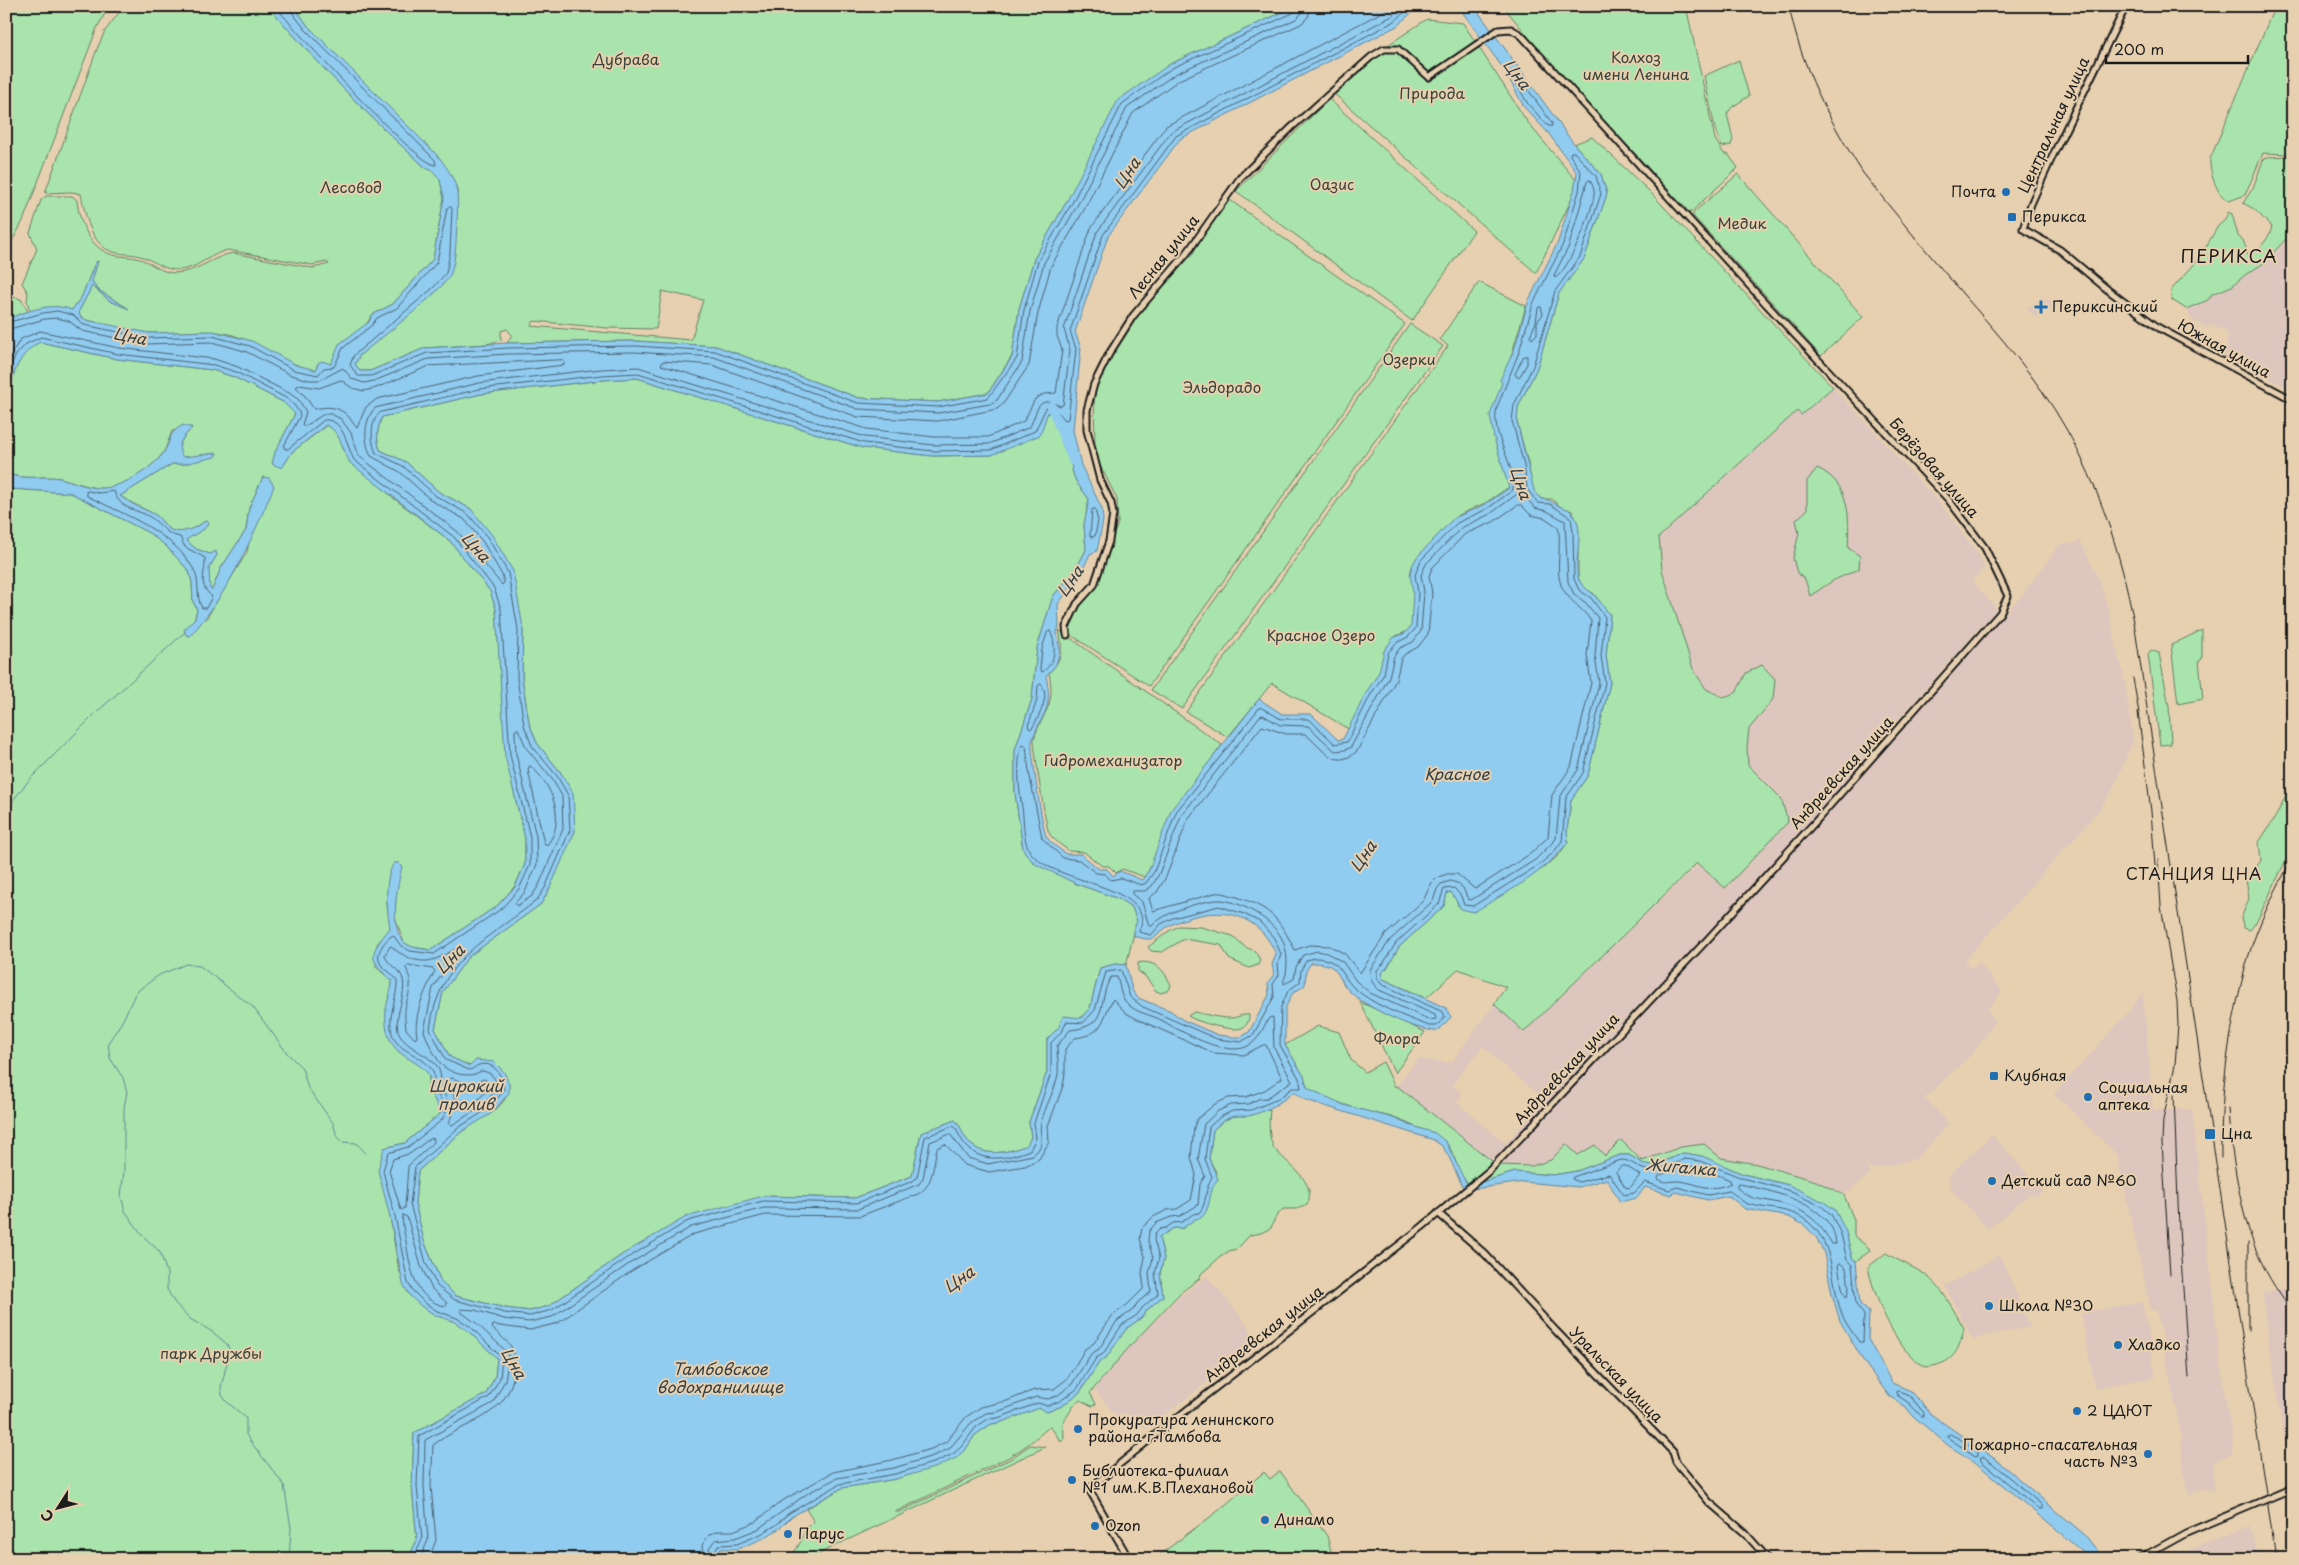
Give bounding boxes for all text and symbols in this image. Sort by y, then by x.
scale bar [2106,32,2249,64]
text: 200 m [2114,37,2164,60]
park label: Колхоз имени Ленина [1583,45,1690,85]
park label: Дубрава [592,47,660,70]
street label: Центральная улица [2011,52,2095,196]
water label: Цна [1498,53,1538,95]
park label: Природа [1399,81,1466,104]
water label: Цна [1107,151,1146,193]
park label: Оазис [1310,172,1354,195]
park label: Лесовод [320,175,382,198]
place label: Почта [1951,179,1997,202]
marker: Почта [2000,186,2012,198]
place label: Перикса [2022,204,2087,227]
street label: Лесная улица [1122,209,1204,303]
park label: Медик [1718,211,1767,234]
marker: Перикса [2006,211,2018,223]
district label: ПЕРИКСА [2181,242,2277,269]
place label: Периксинский [2052,294,2158,317]
marker: Периксинский [2034,300,2048,314]
street label: Южная улица [2174,313,2276,383]
water label: Цна [112,320,150,350]
park label: Озерки [1382,347,1436,370]
park label: Эльдорадо [1183,375,1261,398]
street label: Берёзовая улица [1885,412,1986,523]
water label: Цна [1505,463,1539,503]
water label: Цна [457,526,497,567]
water label: Цна [1050,559,1089,601]
park label: Красное Озеро [1267,623,1375,646]
street label: Андреевская улица [1784,710,1898,834]
park label: Гидромеханизатор [1044,748,1182,771]
water label: Красное [1425,761,1490,785]
water label: Цна [1343,834,1382,876]
district label: СТАНЦИЯ ЦНА [2126,861,2262,885]
water label: Цна [429,937,470,979]
street label: Андреевская улица [1508,1007,1624,1129]
park label: Флора [1374,1026,1421,1049]
place label: Клубная [2004,1063,2067,1086]
marker: Клубная [1988,1070,2000,1082]
water label: Широкий пролив [429,1073,506,1115]
place label: Социальная аптека [2098,1075,2188,1115]
marker: Социальная аптека [2082,1091,2094,1103]
place label: Цна [2221,1121,2253,1144]
marker: Цна [2203,1127,2217,1141]
water label: Жигалка [1645,1151,1718,1181]
place label: Детский сад №60 [2001,1168,2136,1191]
marker: Детский сад №60 [1986,1175,1998,1187]
water label: Цна [938,1258,980,1298]
street label: Андреевская улица [1199,1279,1328,1387]
place label: Школа №30 [1999,1293,2093,1316]
marker: Школа №30 [1983,1300,1995,1312]
street label: Уральская улица [1565,1321,1670,1428]
place label: Хладко [2128,1332,2181,1355]
marker: Хладко [2112,1339,2124,1351]
park label: парк Дружбы [160,1341,262,1364]
water label: Цна [496,1342,534,1384]
water label: Тамбовское водохранилище [657,1356,784,1398]
place label: 2 ЦДЮТ [2087,1398,2153,1421]
marker: 2 ЦДЮТ [2071,1405,2083,1417]
place label: Прокуратура ленинского района г.Тамбова [1088,1407,1274,1447]
marker: Прокуратура ленинского района г.Тамбова [1072,1423,1084,1435]
place label: Пожарно-спасательная часть №3 [1963,1432,2138,1472]
marker: Пожарно-спасательная часть №3 [2142,1448,2154,1460]
place label: Библиотека-филиал №1 им.К.В.Плехановой [1082,1458,1254,1498]
marker: Библиотека-филиал №1 им.К.В.Плехановой [1066,1474,1078,1486]
north arrow [32,1482,82,1532]
text: С [35,1506,59,1526]
place label: Динамо [1274,1507,1334,1530]
place label: Ozon [1105,1513,1141,1536]
marker: Динамо [1259,1514,1271,1526]
marker: Ozon [1089,1520,1101,1532]
place label: Парус [798,1521,845,1544]
marker: Парус [782,1528,794,1540]

